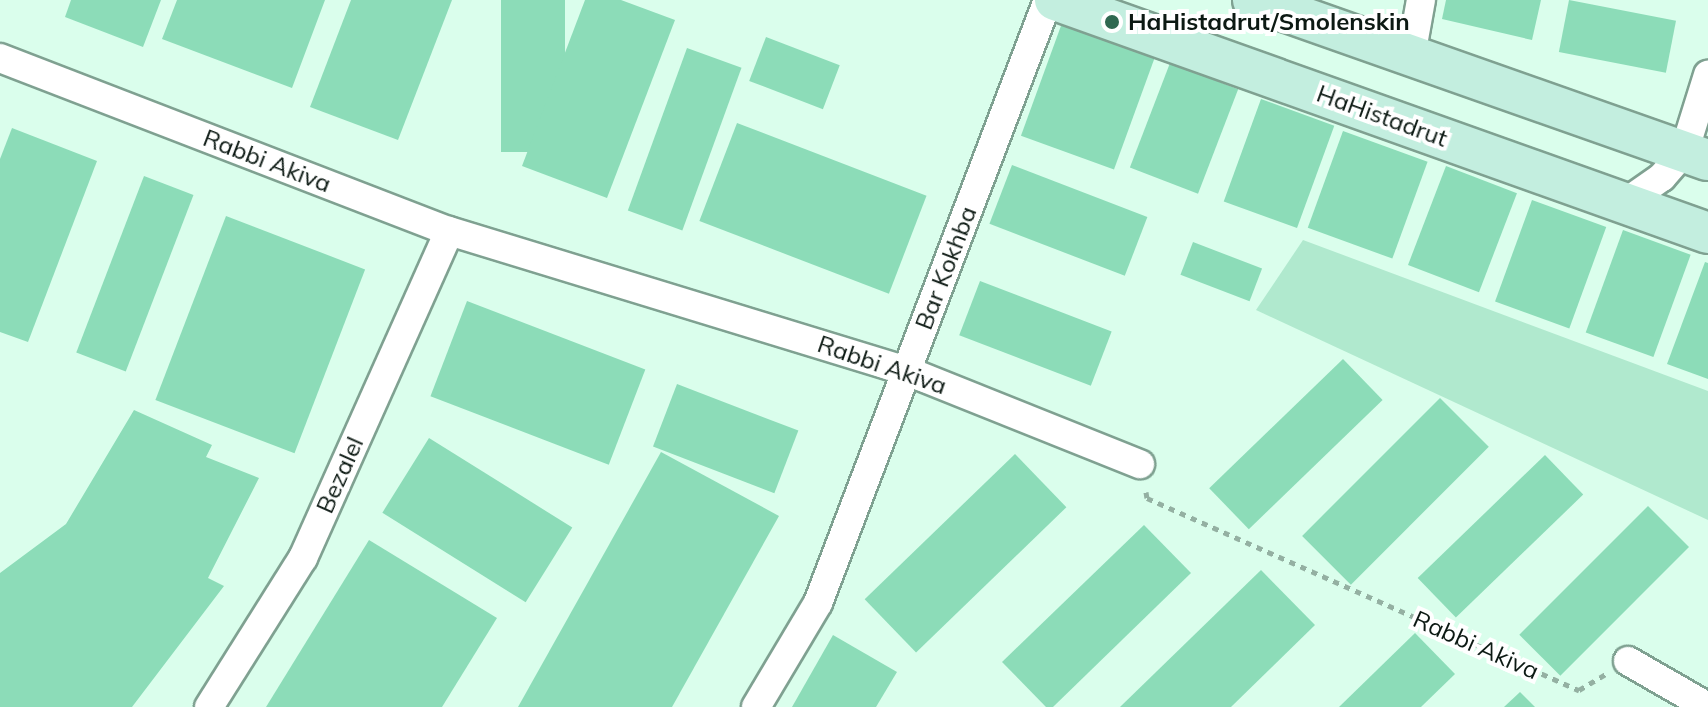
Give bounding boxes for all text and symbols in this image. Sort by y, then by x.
place label: HaHistadrut/Smolenskin [1128,8,1410,36]
marker: HaHistadrut/Smolenskin [1103,13,1121,31]
street label: HaHistadrut [1313,79,1451,153]
street label: Rabbi Akiva [199,123,335,199]
street label: Bar Kokhba [909,202,983,334]
street label: Rabbi Akiva [814,330,950,400]
street label: Bezalel [310,432,370,518]
street label: Rabbi Akiva [1409,605,1543,685]

